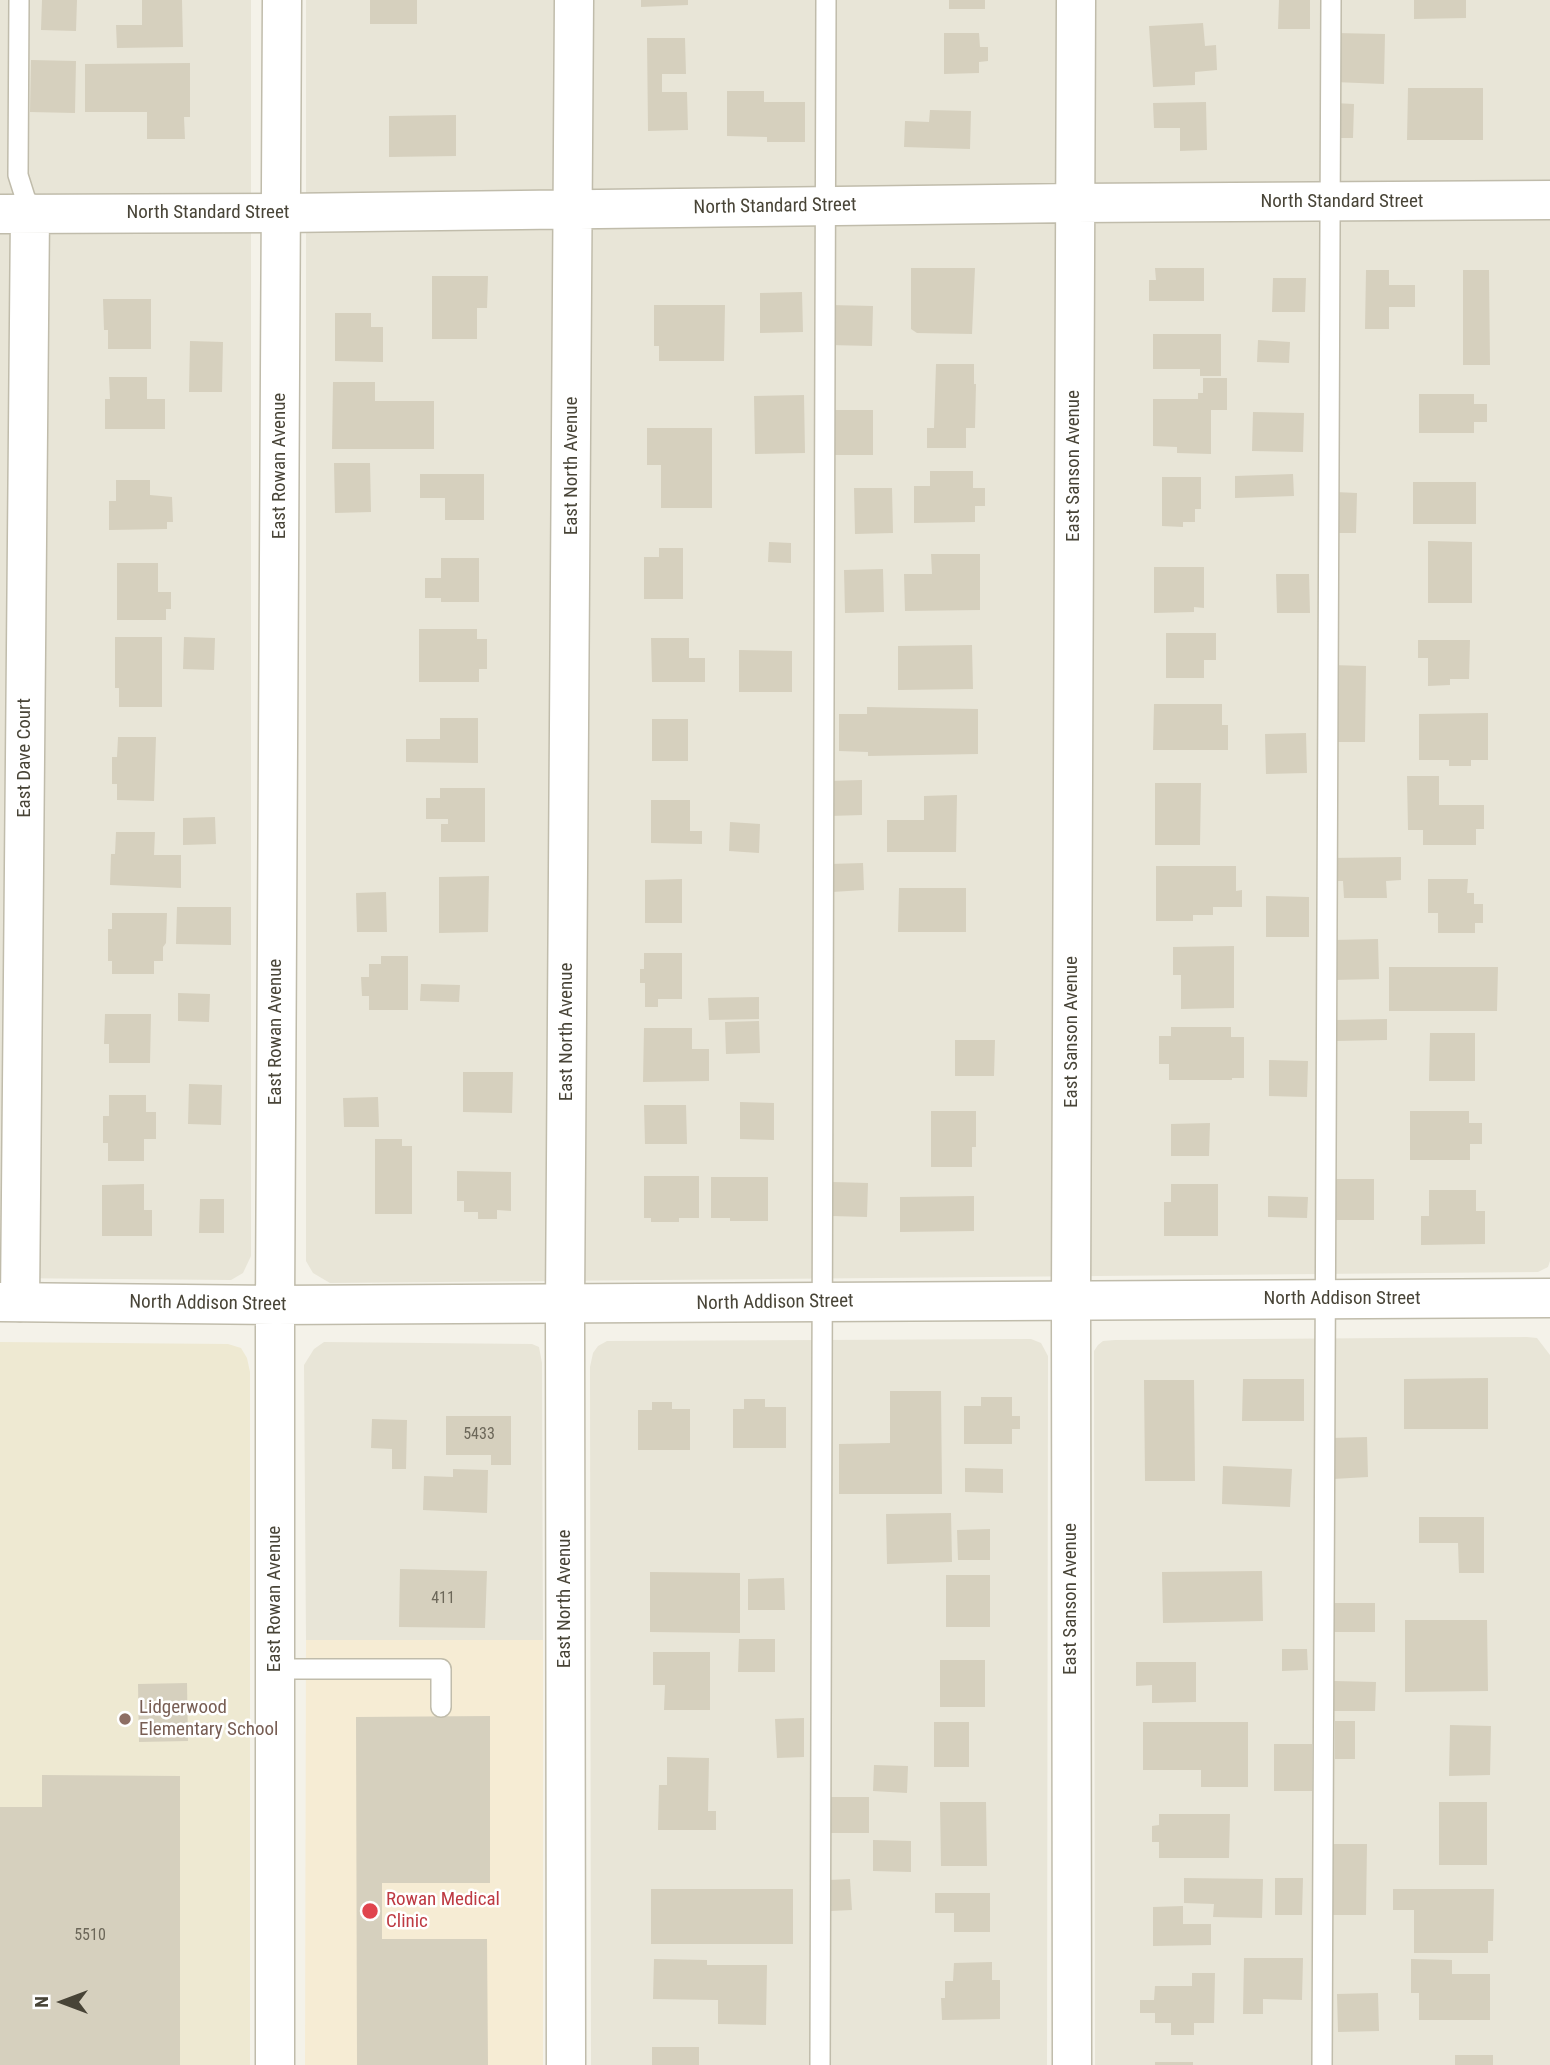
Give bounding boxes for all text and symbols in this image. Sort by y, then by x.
street label: North Standard Street [1261,191,1423,213]
street label: North Standard Street [693,194,857,220]
street label: North Standard Street [127,202,289,224]
street label: East Sanson Avenue [1063,390,1085,542]
street label: East Rowan Avenue [269,393,291,539]
street label: East North Avenue [561,397,583,535]
street label: East Dave Court [14,698,36,818]
street label: East Sanson Avenue [1061,956,1083,1108]
street label: East Rowan Avenue [265,959,287,1105]
street label: East North Avenue [556,963,578,1101]
street label: North Addison Street [1263,1288,1421,1310]
street label: North Addison Street [696,1290,854,1316]
street label: North Addison Street [129,1291,287,1317]
house number: 5433 [463,1425,495,1445]
street label: East Sanson Avenue [1060,1523,1082,1675]
street label: East Rowan Avenue [264,1526,286,1672]
street label: East North Avenue [554,1530,576,1668]
house number: 411 [431,1589,455,1609]
place label: Lidgerwood Elementary School [139,1697,278,1741]
marker: Lidgerwood Elementary School [117,1711,133,1727]
place label: Rowan Medical Clinic [386,1889,500,1933]
marker: Rowan Medical Clinic [360,1901,380,1921]
house number: 5510 [74,1926,106,1946]
north arrow [28,1967,98,2037]
text: N [30,1996,53,2008]

